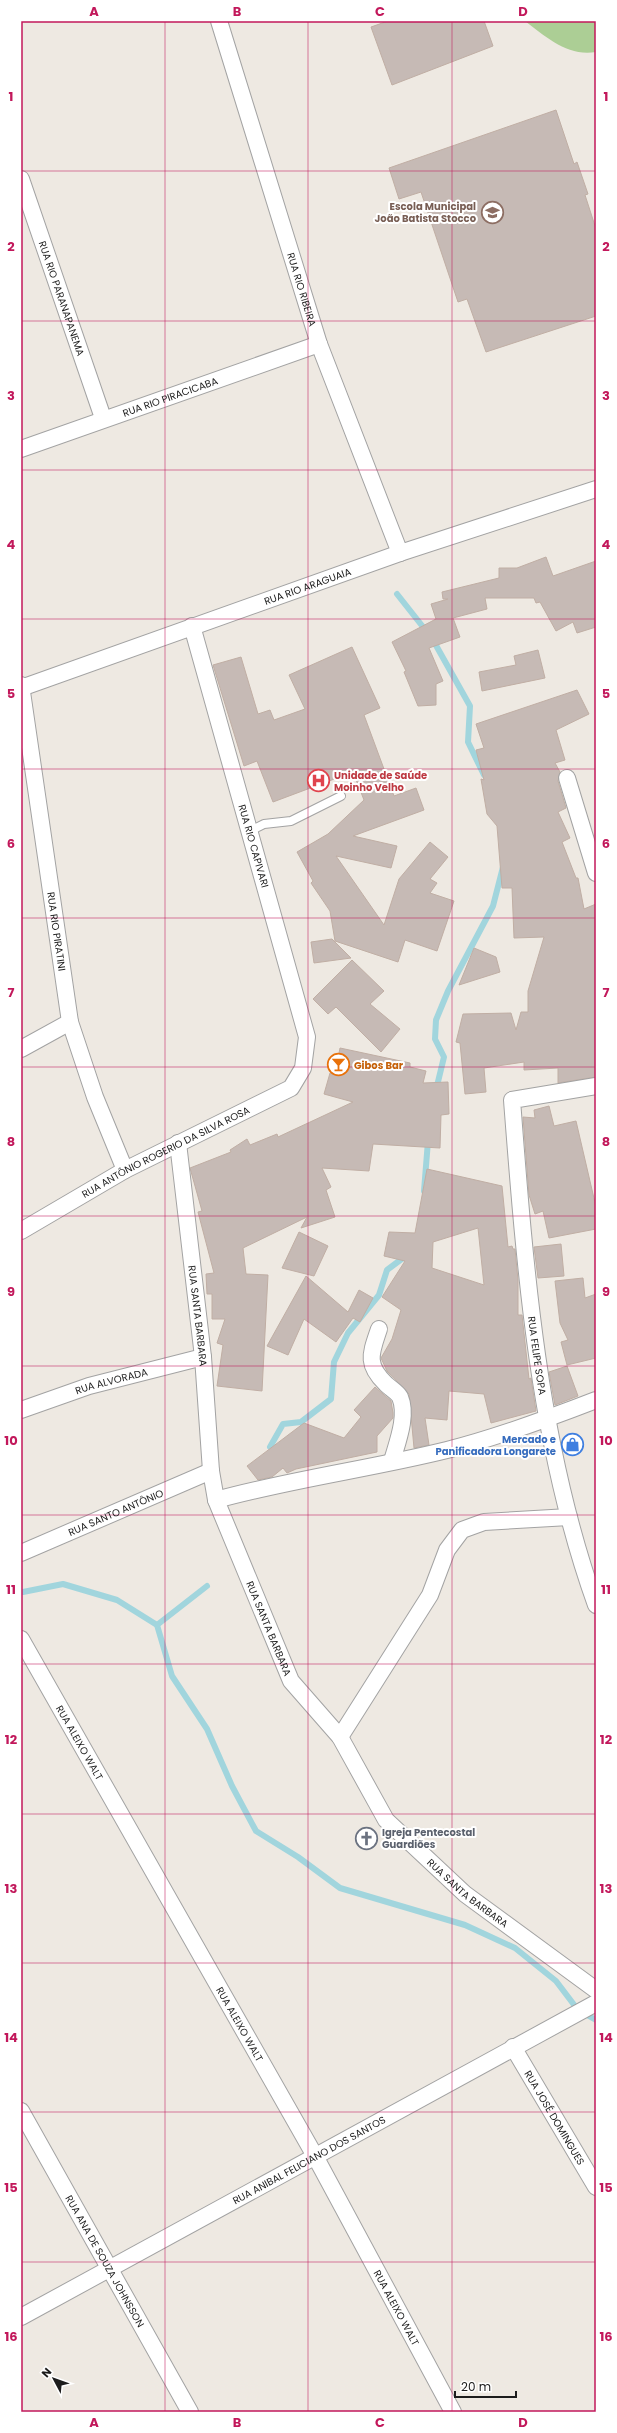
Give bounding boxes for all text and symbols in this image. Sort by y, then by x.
text: A [89,2,99,21]
text: B [233,2,242,21]
text: C [375,2,385,21]
text: D [518,2,528,21]
text: 1 [9,87,13,106]
text: 1 [604,87,608,106]
place label: Escola Municipal João Batista Stocco [375,199,477,226]
school or university icon: Escola Municipal João Batista Stocco [479,199,505,225]
text: 2 [7,237,15,256]
text: 2 [602,237,610,256]
street label: RUA RIO PARANAPANEMA [35,239,88,358]
street label: RUA RIO RIBEIRA [283,251,320,329]
street label: RUA RIO PIRACICABA [121,373,220,421]
text: 3 [7,386,15,405]
text: 3 [602,386,610,405]
text: 4 [7,535,16,554]
text: 4 [602,535,611,554]
street label: RUA RIO ARAGUAIA [262,564,353,609]
text: 5 [7,684,15,703]
text: 5 [602,684,610,703]
hospital icon: Unidade de Saúde Moinho Velho [306,768,332,794]
place label: Unidade de Saúde Moinho Velho [334,768,427,795]
street label: RUA RIO CAPIVARI [234,803,273,890]
text: 6 [7,834,15,853]
text: 6 [602,834,610,853]
street label: RUA RIO PIRATINI [43,891,70,972]
text: 7 [8,983,15,1002]
text: 7 [603,983,610,1002]
bar icon: Gibos Bar [326,1052,352,1078]
place label: Gibos Bar [354,1058,404,1073]
street label: RUA ANTÔNIO ROGERIO DA SILVA ROSA [79,1102,253,1202]
text: 8 [7,1132,15,1151]
text: 8 [602,1132,610,1151]
street label: RUA SANTA BARBARA [184,1265,211,1367]
text: 9 [7,1282,15,1301]
text: 9 [602,1282,610,1301]
street label: RUA FELIPE SOPA [524,1315,550,1396]
street label: RUA ALVORADA [73,1364,150,1398]
text: 10 [4,1431,18,1450]
text: 10 [599,1431,613,1450]
place label: Mercado e Panificadora Longarete [435,1432,556,1459]
shop icon: Mercado e Panificadora Longarete [559,1432,585,1458]
street label: RUA SANTO ANTÔNIO [66,1485,166,1540]
street label: RUA SANTA BARBARA [242,1579,295,1678]
text: 11 [6,1580,16,1599]
text: 11 [601,1580,611,1599]
street label: RUA ALEIXO WALT [52,1702,107,1783]
text: 12 [5,1730,18,1749]
text: 12 [600,1730,613,1749]
church icon: Igreja Pentecostal Guardiões [354,1825,380,1851]
place label: Igreja Pentecostal Guardiões [382,1825,475,1852]
street label: RUA SANTA BARBARA [423,1855,511,1931]
text: 13 [5,1879,18,1898]
text: 13 [600,1879,613,1898]
street label: RUA ALEIXO WALT [212,1984,267,2065]
text: 14 [4,2028,18,2047]
text: 14 [599,2028,613,2047]
street label: RUA JOSÉ DOMINGUES [520,2068,588,2168]
street label: RUA ANIBAL FELICIANO DOS SANTOS [230,2112,388,2208]
text: 15 [4,2178,18,2197]
text: 15 [599,2178,613,2197]
street label: RUA ANA DE SOUZA JOHNSSON [62,2192,148,2330]
street label: RUA ALEIXO WALT [370,2267,423,2349]
text: 16 [4,2327,18,2346]
text: 16 [599,2327,613,2346]
north arrow [34,2359,74,2399]
text: N [38,2364,55,2381]
scale bar [455,2373,516,2399]
text: 20 m [461,2378,491,2395]
text: A [89,2413,99,2432]
text: B [233,2413,242,2432]
text: C [375,2413,385,2432]
text: D [518,2413,528,2432]

